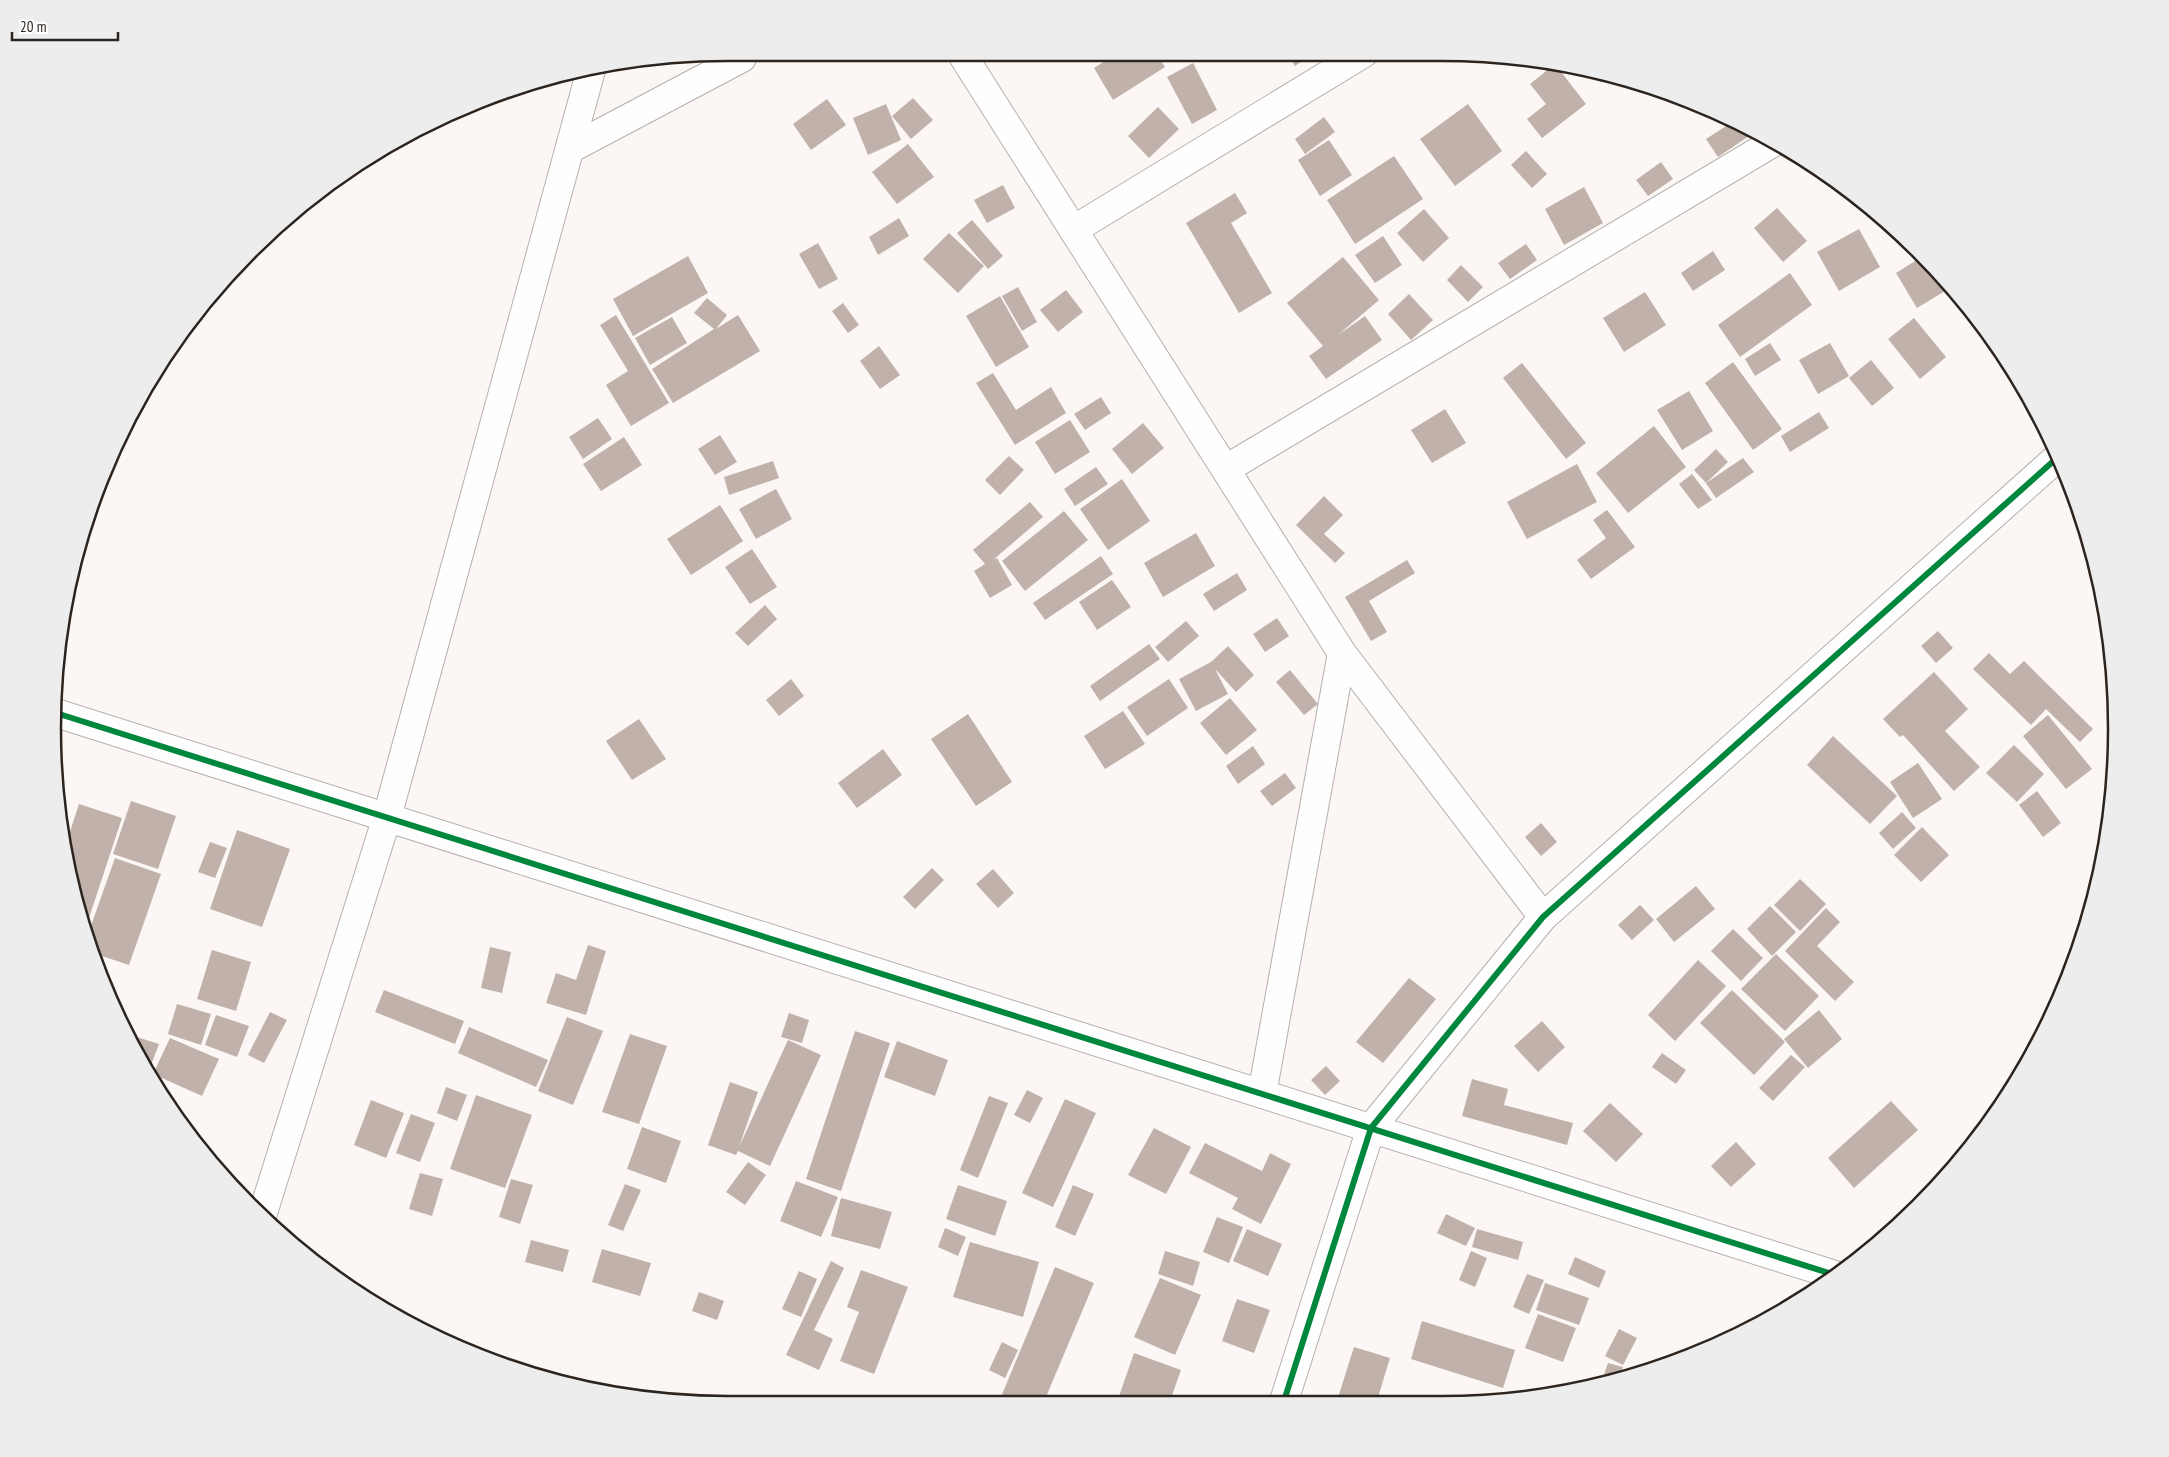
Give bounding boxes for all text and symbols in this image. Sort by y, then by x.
scale bar [12,10,119,42]
text: 20 m [20,17,46,36]

